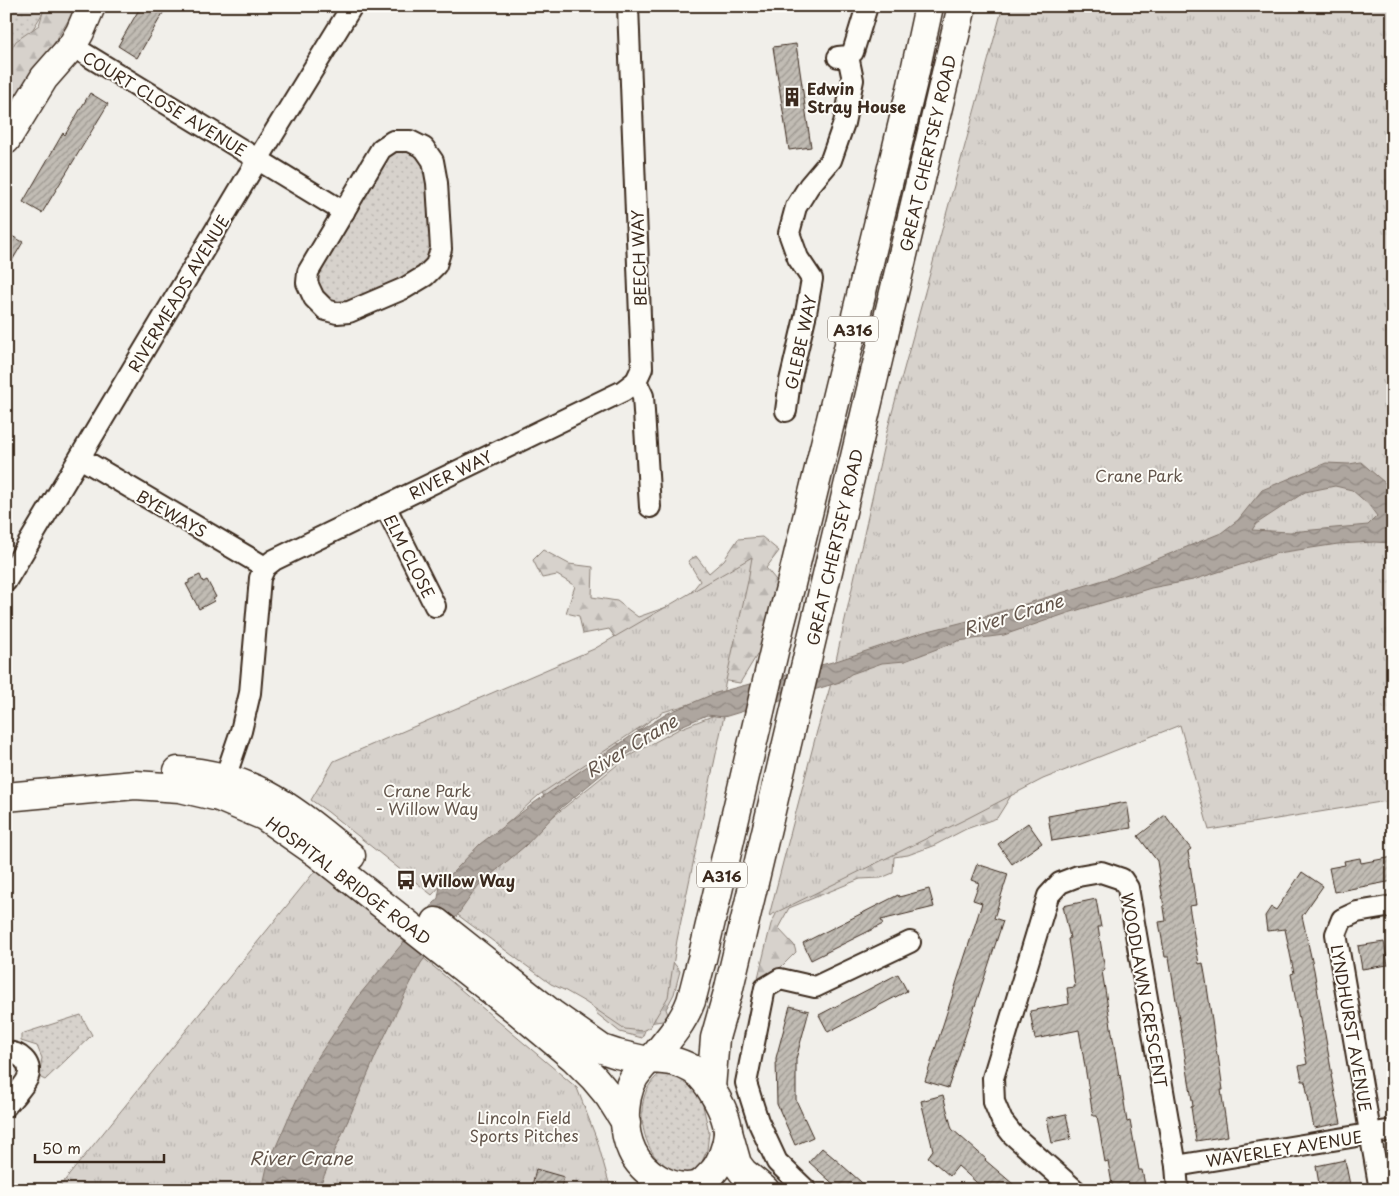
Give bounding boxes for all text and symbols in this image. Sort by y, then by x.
street label: COURT CLOSE AVENUE [78,44,252,162]
street label: GREAT CHERTSEY ROAD [893,52,961,254]
place label: Edwin Stray House [807,76,906,118]
building icon: Edwin Stray House [781,86,803,108]
street label: BEECH WAY [624,209,652,307]
street label: RIVERMEADS AVENUE [122,210,234,376]
street label: GLEBE WAY [778,293,822,391]
road number: A316 [828,316,878,342]
street label: RIVER WAY [404,443,496,505]
street label: GREAT CHERTSEY ROAD [800,446,868,648]
park label: Crane Park [1095,463,1183,487]
street label: BYEWAYS [132,483,212,543]
street label: ELM CLOSE [379,510,441,602]
water label: River Crane [959,586,1067,642]
water label: River Crane [580,706,683,783]
park label: Crane Park - Willow Way [376,778,479,820]
street label: HOSPITAL BRIDGE ROAD [262,810,436,950]
road number: A316 [697,862,747,888]
place label: Willow Way [421,868,515,892]
bus stop icon: Willow Way [395,869,417,891]
street label: WOODLAWN CRESCENT [1116,891,1174,1089]
street label: LYNDHURST AVENUE [1325,942,1379,1114]
park label: Lincoln Field Sports Pitches [469,1105,579,1147]
street label: WAVERLEY AVENUE [1204,1124,1364,1172]
scale bar [35,1131,164,1163]
text: 50 m [42,1136,81,1159]
water label: River Crane [249,1144,354,1171]

